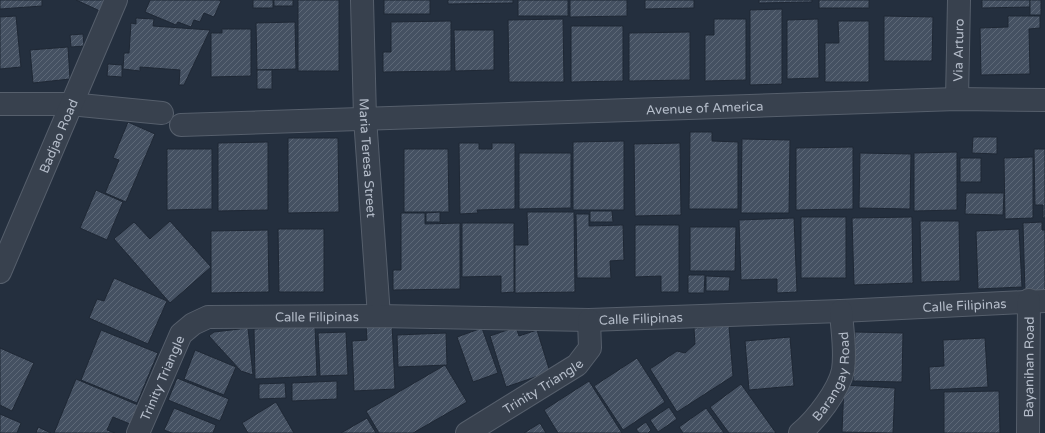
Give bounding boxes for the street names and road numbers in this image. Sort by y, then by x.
street label: Via Arturo [950,18,968,82]
street label: Badjao Road [36,97,82,176]
street label: Maria Teresa Street [355,98,379,218]
street label: Avenue of America [646,98,764,118]
street label: Calle Filipinas [922,296,1007,316]
street label: Calle Filipinas [275,309,359,326]
street label: Calle Filipinas [599,310,683,329]
street label: Bayanihan Road [1021,317,1038,417]
street label: Barangay Road [809,331,853,425]
street label: Trinity Triangle [137,333,188,423]
street label: Trinity Triangle [500,357,587,418]

